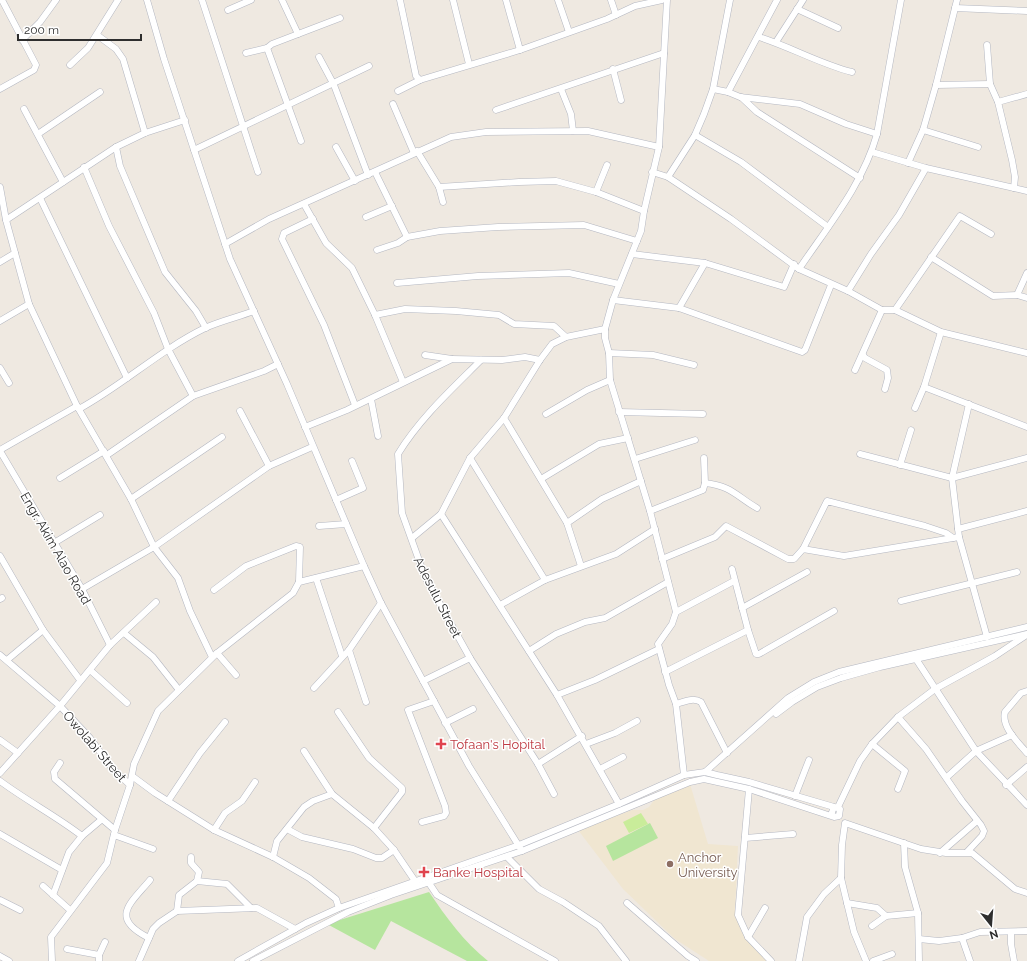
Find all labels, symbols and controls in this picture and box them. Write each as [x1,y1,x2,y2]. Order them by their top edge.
scale bar [18,16,141,42]
text: 200 m [24,23,59,37]
street label: Engr. Akim Alao Road [17,489,94,607]
street label: Adesulu Street [411,554,465,641]
street label: Owolabi Street [60,708,130,785]
place label: Tofaan's Hopital [450,737,546,752]
marker: Tofaan's Hopital [435,738,447,750]
place label: Anchor University [678,850,738,880]
marker: Anchor University [665,859,675,869]
place label: Banke Hospital [433,865,524,880]
marker: Banke Hospital [418,866,430,878]
north arrow [971,905,1011,945]
text: N [988,927,1000,942]

